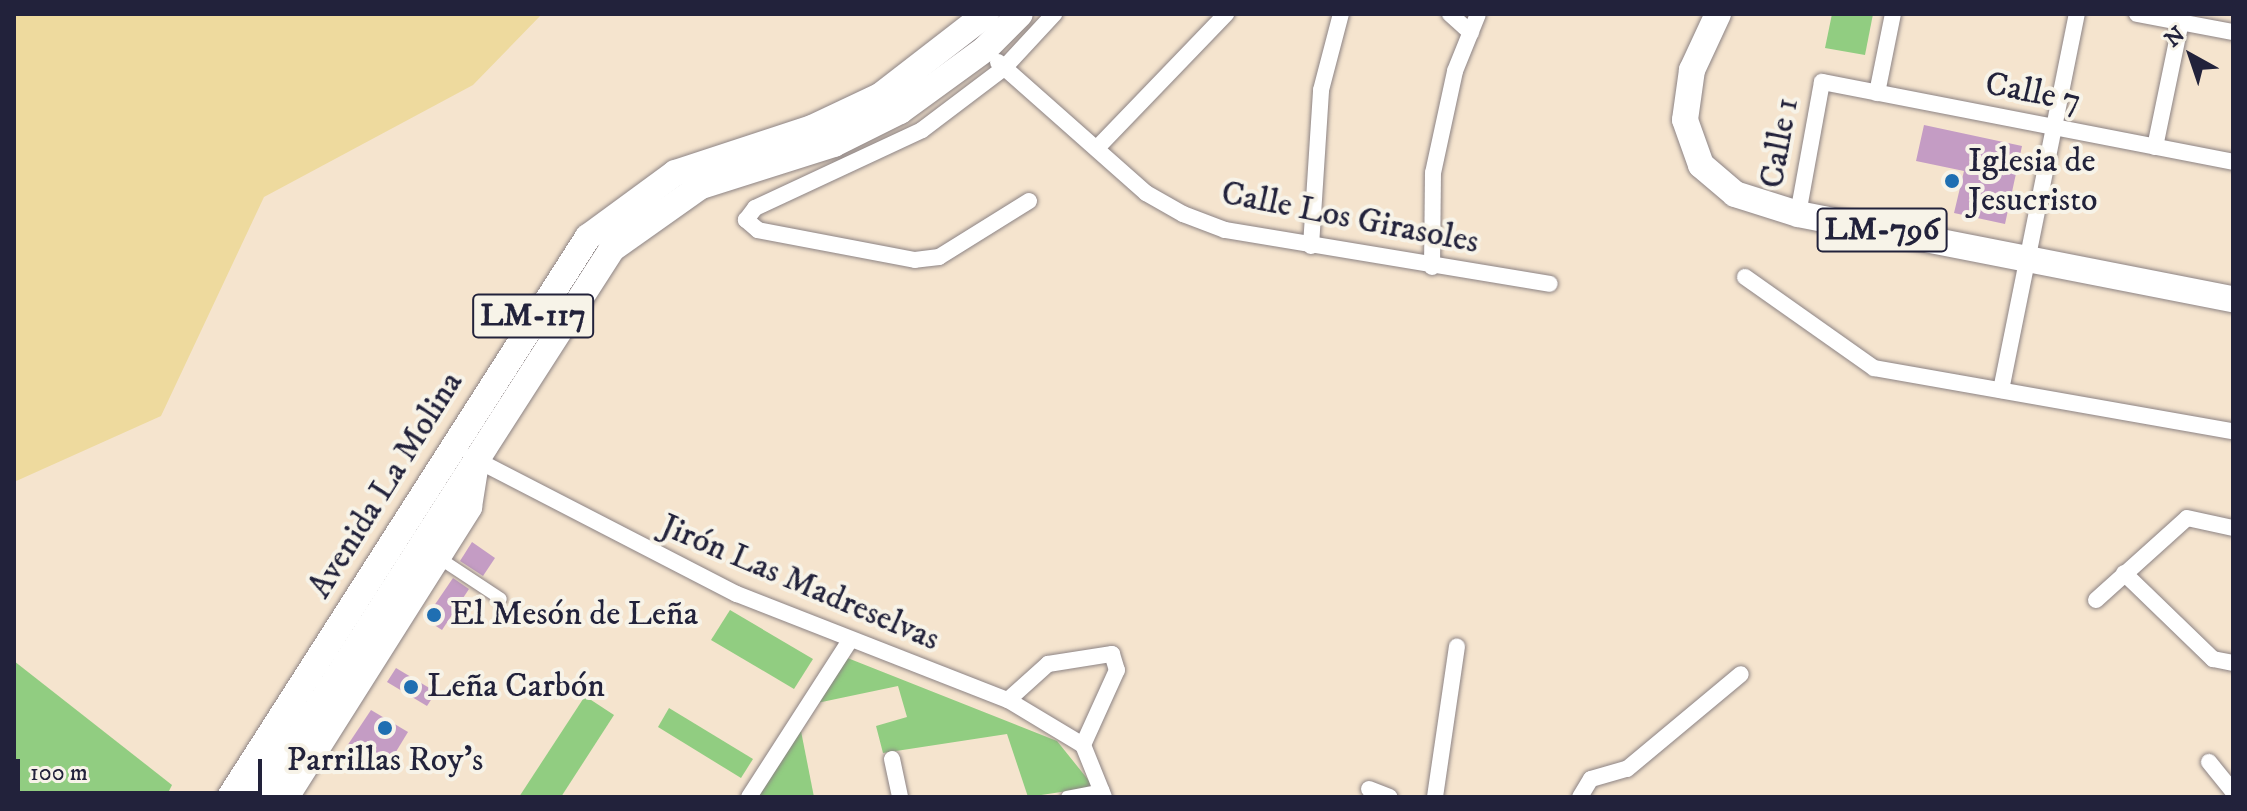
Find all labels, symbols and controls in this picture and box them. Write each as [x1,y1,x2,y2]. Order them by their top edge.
north arrow [2151,16,2231,96]
text: N [2160,21,2191,53]
street label: Calle 7 [1982,64,2084,122]
street label: Calle 1 [1752,95,1808,191]
place label: Iglesia de Jesucristo [1968,141,2098,220]
marker: Iglesia de Jesucristo [1943,172,1961,190]
street label: Calle Los Girasoles [1218,173,1482,263]
road number: LM-796 [1816,202,1948,258]
road number: LM-117 [471,288,595,344]
street label: Avenida La Molina [300,364,472,606]
street label: Jirón Las Madreselvas [655,506,945,660]
place label: El Mesón de Leña [450,595,698,635]
marker: El Mesón de Leña [425,606,443,624]
place label: Leña Carbón [427,667,605,707]
marker: Leña Carbón [402,678,420,696]
marker: Parrillas Roy's [376,719,394,737]
place label: Parrillas Roy's [287,741,483,781]
scale bar [20,743,266,793]
text: 100 m [30,758,88,788]

